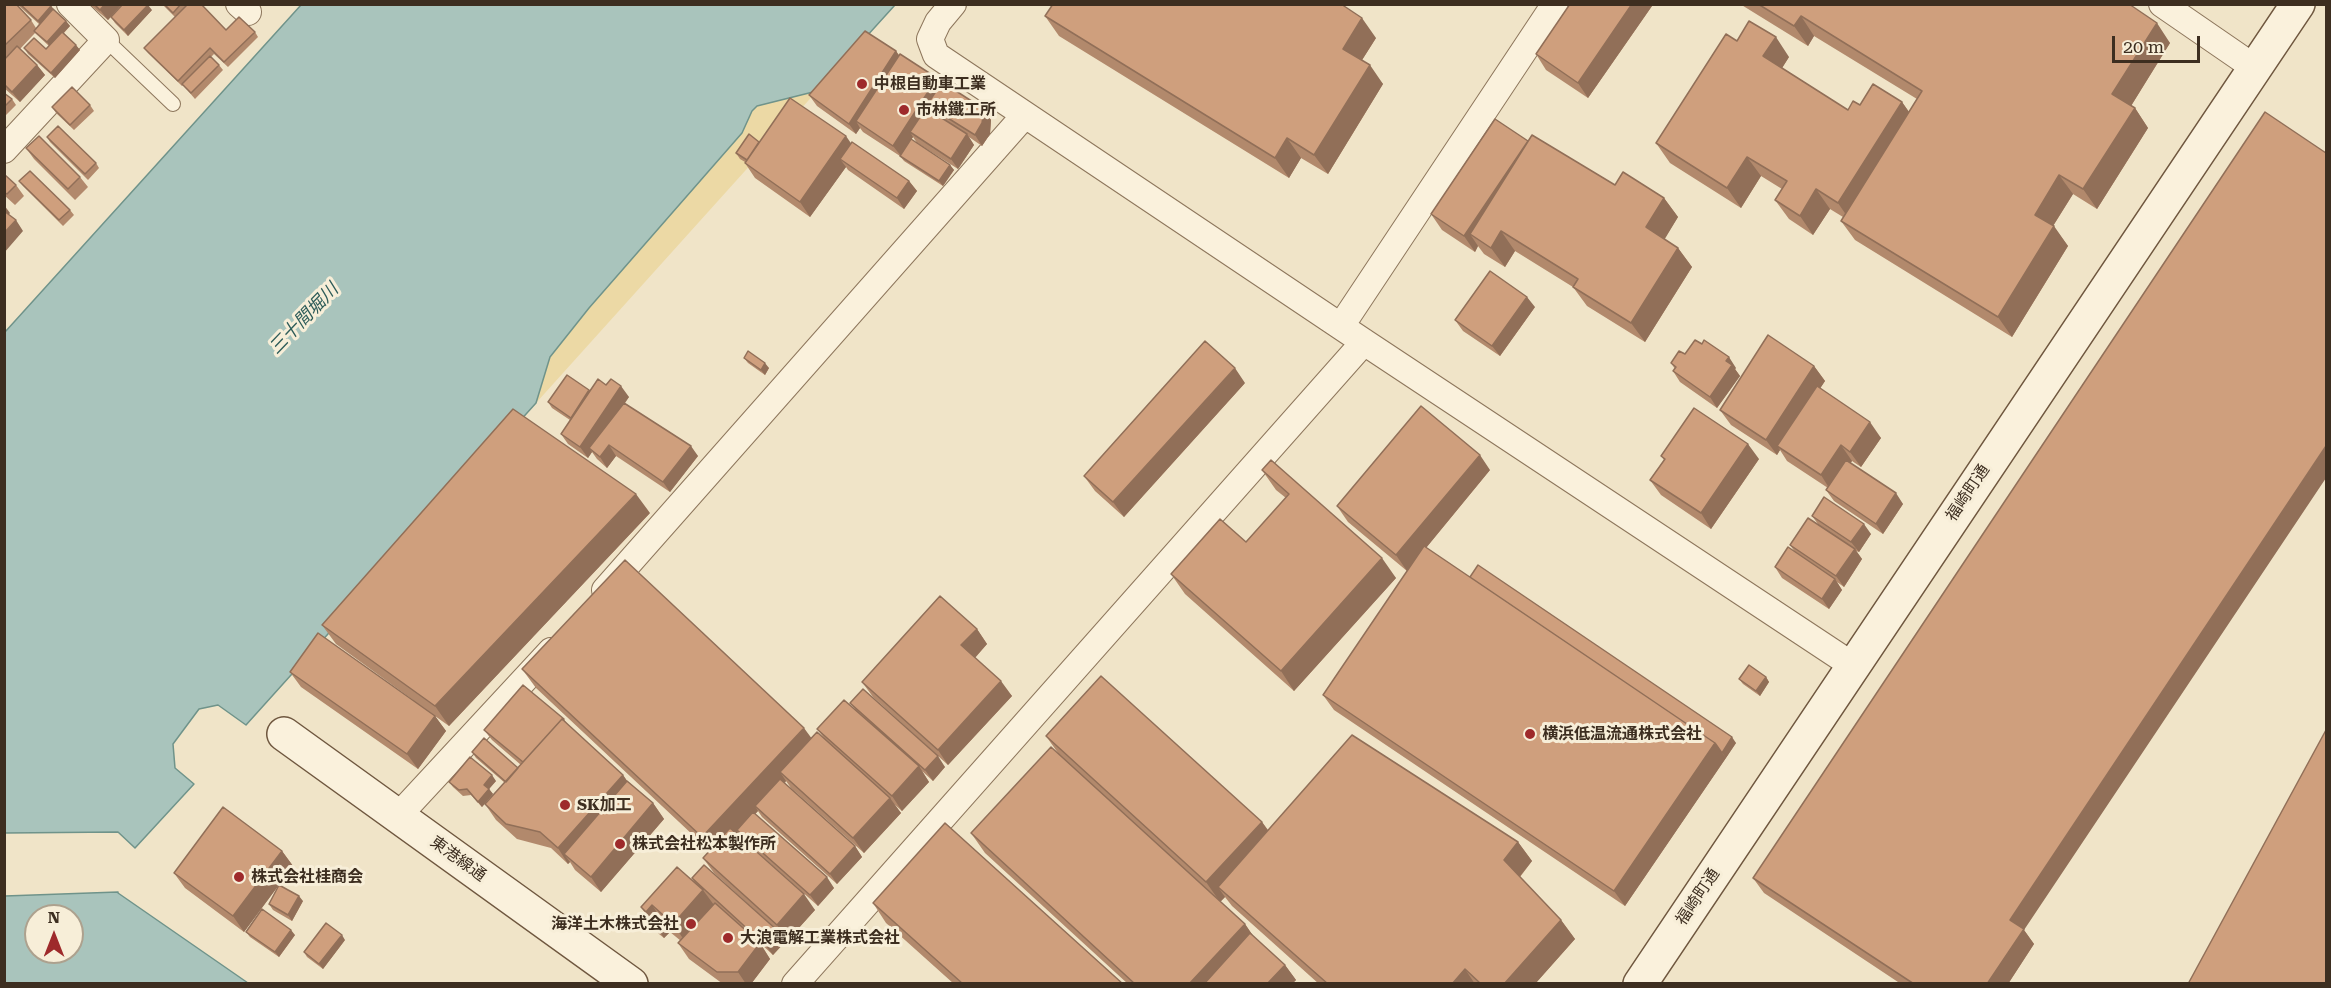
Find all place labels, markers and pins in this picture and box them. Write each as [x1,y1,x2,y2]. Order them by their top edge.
place label: 中根自動車工業 [874,74,986,94]
marker: 中根自動車工業 [855,77,869,91]
place label: 市林鐵工所 [916,100,996,120]
marker: 市林鐵工所 [897,103,911,117]
place label: 横浜低温流通株式会社 [1542,724,1702,744]
marker: 横浜低温流通株式会社 [1523,727,1537,741]
place label: SK加工 [577,795,632,815]
marker: SK加工 [558,798,572,812]
place label: 株式会社松本製作所 [632,834,776,854]
marker: 株式会社松本製作所 [613,837,627,851]
place label: 株式会社桂商会 [251,867,363,887]
marker: 株式会社桂商会 [232,870,246,884]
place label: 海洋土木株式会社 [551,914,679,934]
marker: 海洋土木株式会社 [684,917,698,931]
place label: 大浪電解工業株式会社 [740,928,900,948]
marker: 大浪電解工業株式会社 [721,931,735,945]

